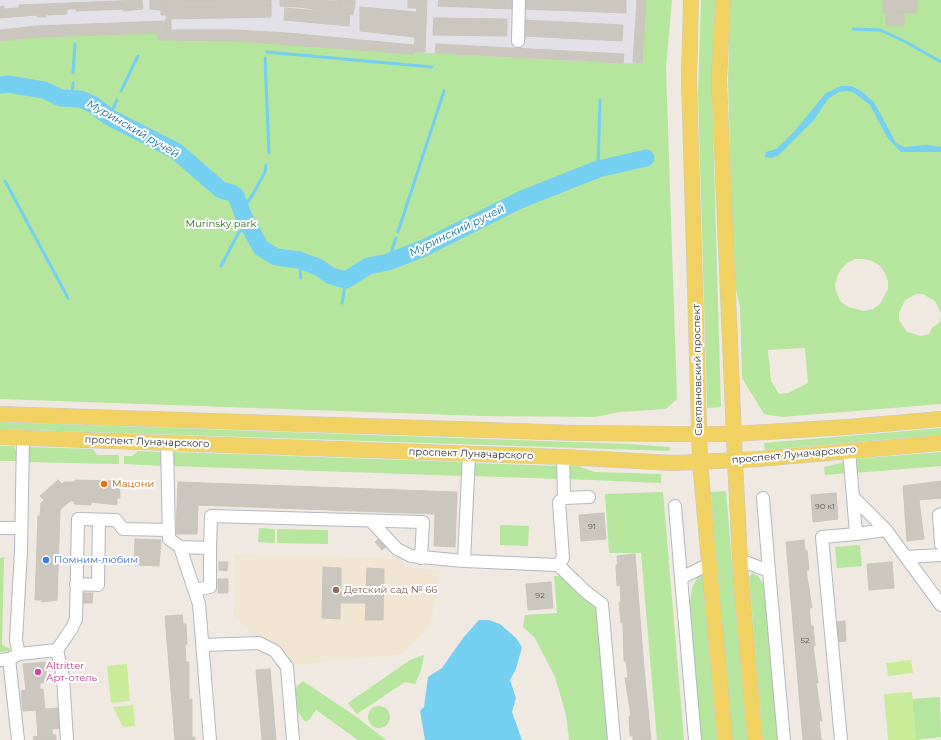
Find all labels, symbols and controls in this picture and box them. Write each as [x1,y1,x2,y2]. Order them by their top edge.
water label: Муринский ручей [84,97,182,161]
water label: Муринский ручей [407,202,507,260]
park label: Murinsky park [186,218,256,230]
street label: Светлановский проспект [691,304,705,436]
street label: проспект Луначарского [84,434,210,450]
street label: проспект Луначарского [731,444,857,466]
street label: проспект Луначарского [408,446,534,462]
place label: Мацони [112,478,154,490]
marker: Мацони [99,479,109,489]
house number: 90 к1 [815,502,835,512]
house number: 91 [588,522,596,532]
place label: Помним-любим [54,554,138,566]
marker: Помним-любим [41,555,51,565]
place label: Детский сад № 66 [344,584,437,596]
marker: Детский сад № 66 [331,585,341,595]
house number: 92 [535,591,545,601]
house number: 52 [800,636,810,646]
place label: Altritter Арт-отель [46,660,97,684]
marker: Altritter Арт-отель [33,667,43,677]

